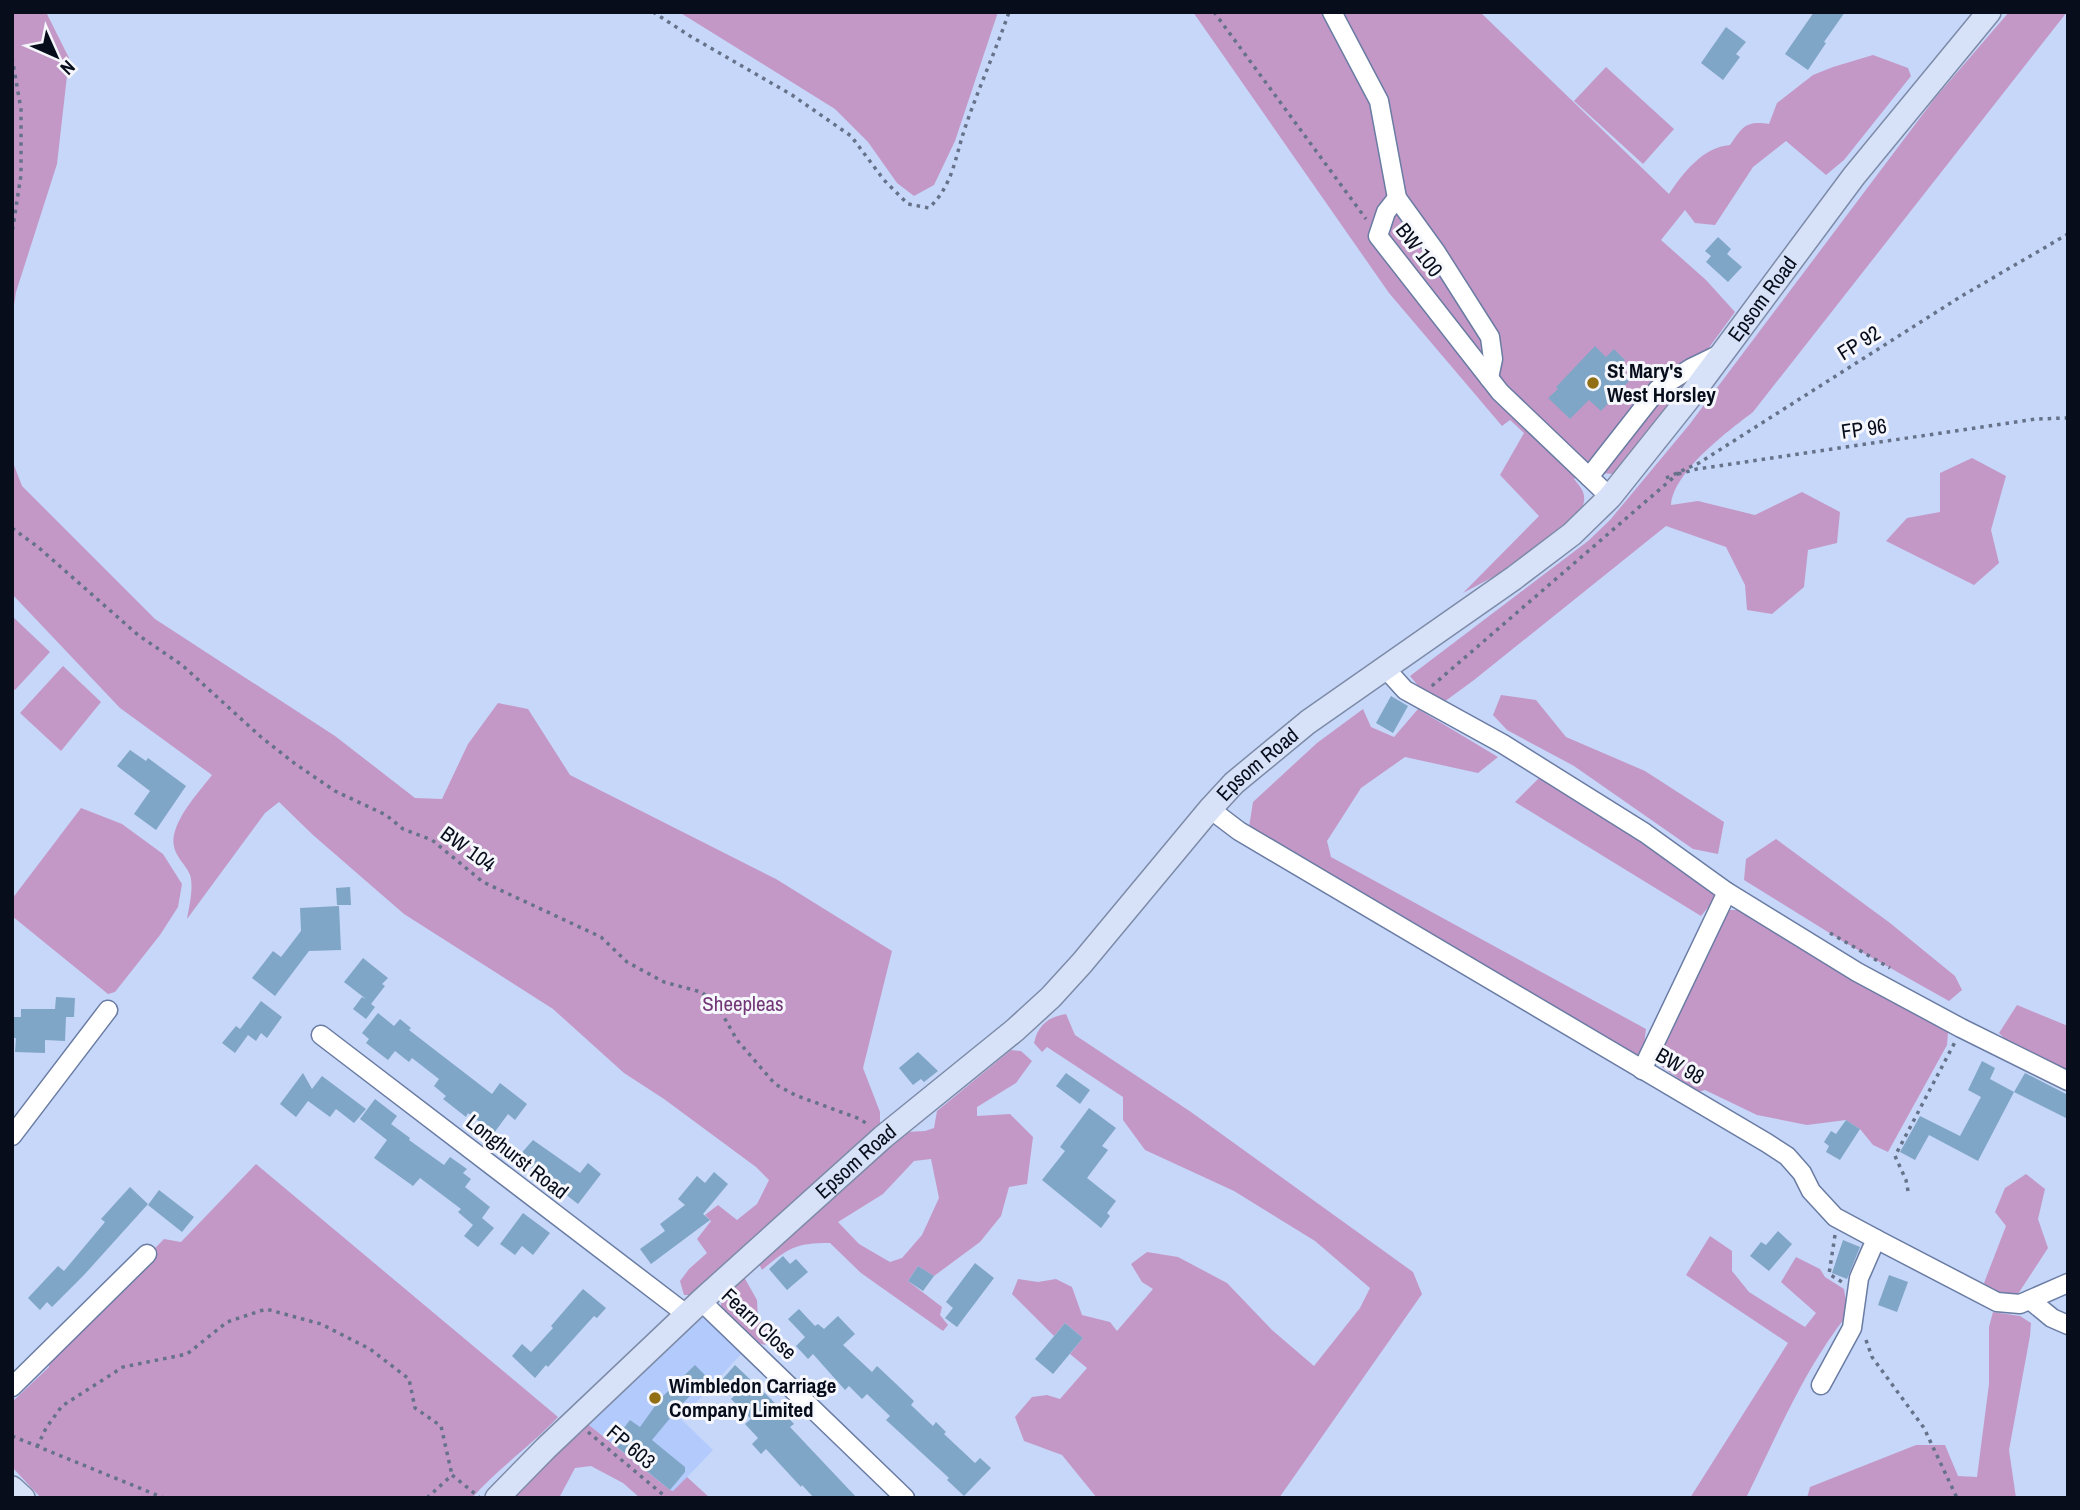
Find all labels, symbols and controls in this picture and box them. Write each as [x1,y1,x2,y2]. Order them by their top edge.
north arrow [21,21,91,91]
text: N [55,55,81,81]
street label: BW 100 [1389,217,1450,283]
street label: Epsom Road [1721,250,1803,347]
street label: FP 92 [1832,318,1886,367]
place label: St Mary's West Horsley [1607,356,1716,409]
marker: St Mary's West Horsley [1585,375,1601,391]
street label: FP 96 [1839,411,1889,446]
street label: Epsom Road [1210,721,1304,807]
street label: BW 104 [435,819,502,879]
park label: Sheepleas [702,989,784,1018]
street label: BW 98 [1651,1040,1710,1091]
street label: Longhurst Road [460,1107,575,1206]
street label: Epsom Road [809,1117,902,1205]
street label: Fearn Close [715,1281,803,1366]
place label: Wimbledon Carriage Company Limited [669,1371,836,1424]
marker: Wimbledon Carriage Company Limited [647,1390,663,1406]
street label: FP 603 [601,1418,662,1475]

